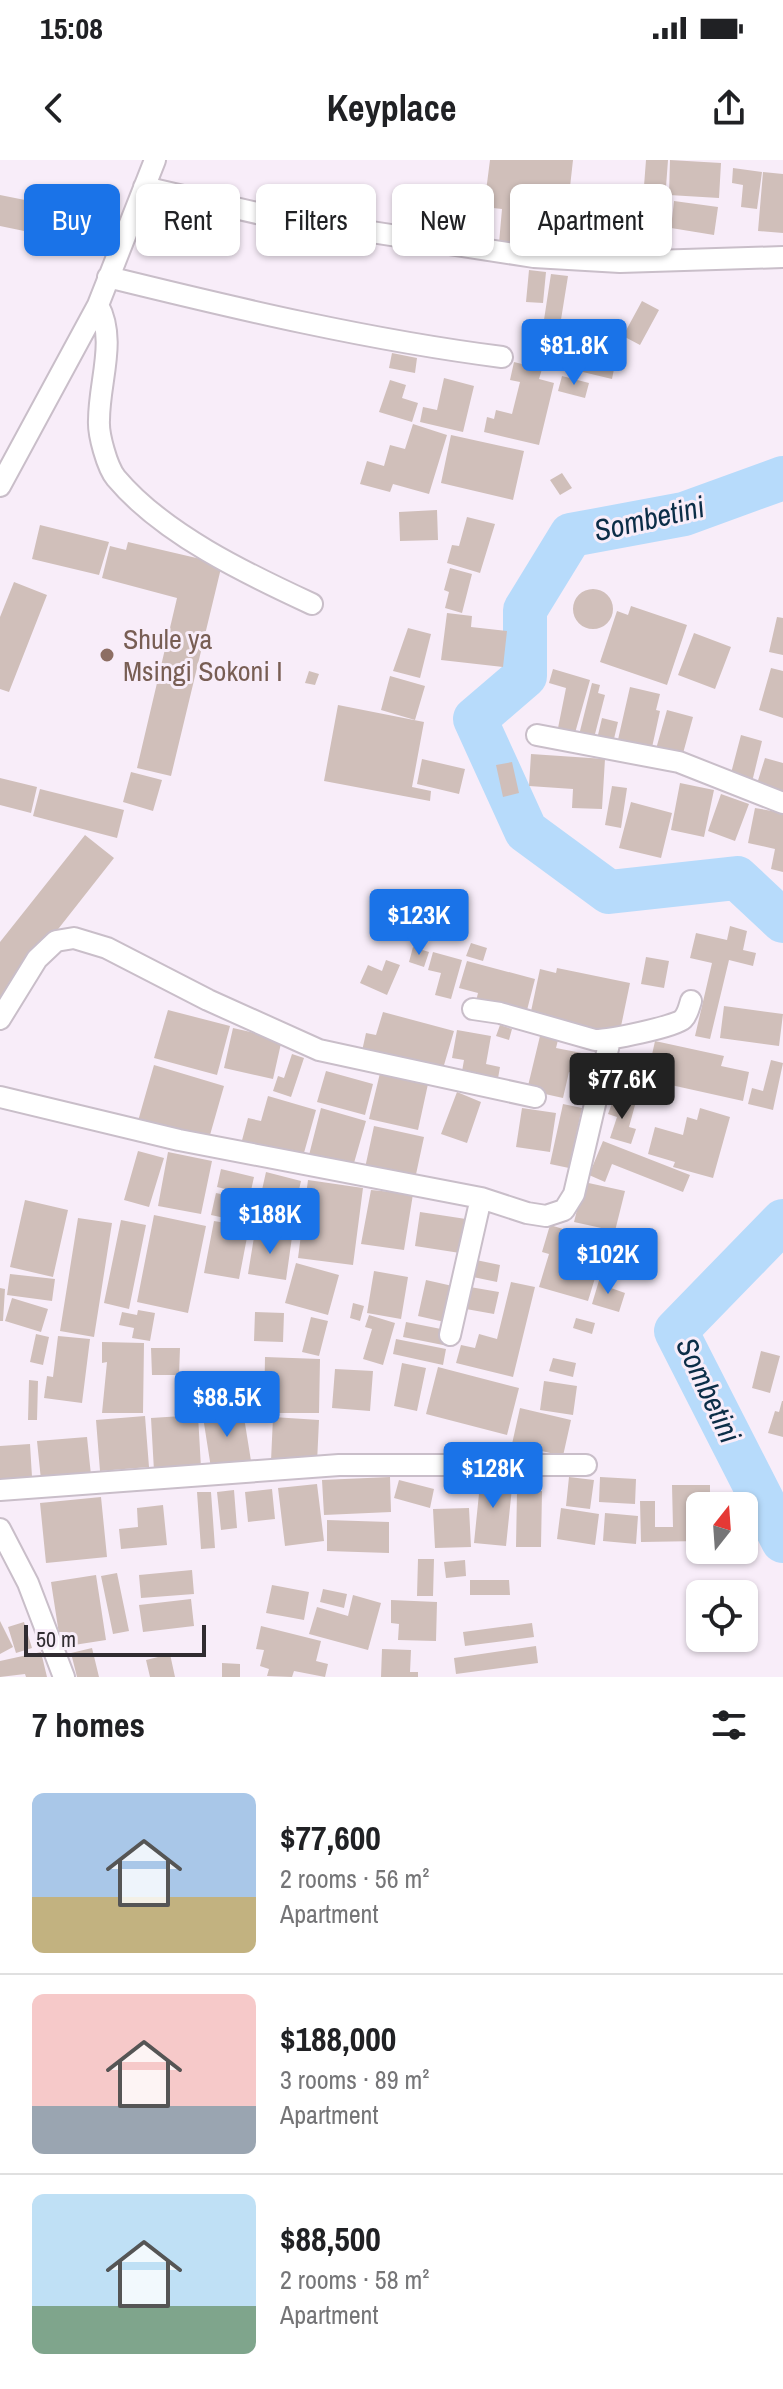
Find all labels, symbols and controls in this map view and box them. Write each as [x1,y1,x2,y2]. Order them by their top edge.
text: 15:08 [40,8,103,48]
text: Keyplace [327,84,456,132]
icon: back [32,86,76,130]
icon: share [707,86,751,130]
chip: Buy [24,184,120,256]
chip: Rent [136,184,240,256]
chip: Filters [256,184,376,256]
chip: New [392,184,494,256]
chip: Apartment [510,184,672,256]
pin: $81.8K [509,319,639,387]
text: $81.8K [540,327,608,362]
water label: Sombetini [590,486,708,550]
place label: Shule ya Msingi Sokoni I [123,620,283,690]
marker: Shule ya Msingi Sokoni I [98,646,116,664]
pin: $123K [363,889,475,957]
text: $123K [388,897,450,932]
pin: $77.6K [557,1053,687,1121]
text: $77.6K [588,1061,656,1096]
pin: $188K [214,1188,326,1256]
text: $188K [239,1196,301,1231]
pin: $102K [552,1228,664,1296]
text: $102K [577,1236,639,1271]
water label: Sombetini [667,1331,751,1449]
pin: $88.5K [162,1371,292,1439]
text: $88.5K [193,1379,261,1414]
pin: $128K [437,1442,549,1510]
text: $128K [462,1450,524,1485]
north arrow [686,1492,758,1564]
map controls [686,1492,758,1652]
button: locate [686,1580,758,1652]
scale bar [24,1621,206,1657]
text: 50 m [36,1624,76,1654]
text: 7 homes [32,1702,145,1748]
icon: filters [707,1703,751,1747]
text: $77,600 [280,1815,381,1861]
icon: home [96,1825,192,1921]
text: 2 rooms · 56 m² [280,1861,429,1896]
text: Apartment [280,1896,378,1931]
text: $188,000 [280,2016,396,2062]
icon: home [96,2026,192,2122]
text: 3 rooms · 89 m² [280,2062,429,2097]
text: Apartment [280,2097,378,2132]
text: $88,500 [280,2216,381,2262]
icon: home [96,2226,192,2322]
text: 2 rooms · 58 m² [280,2262,429,2297]
text: Apartment [280,2297,378,2332]

